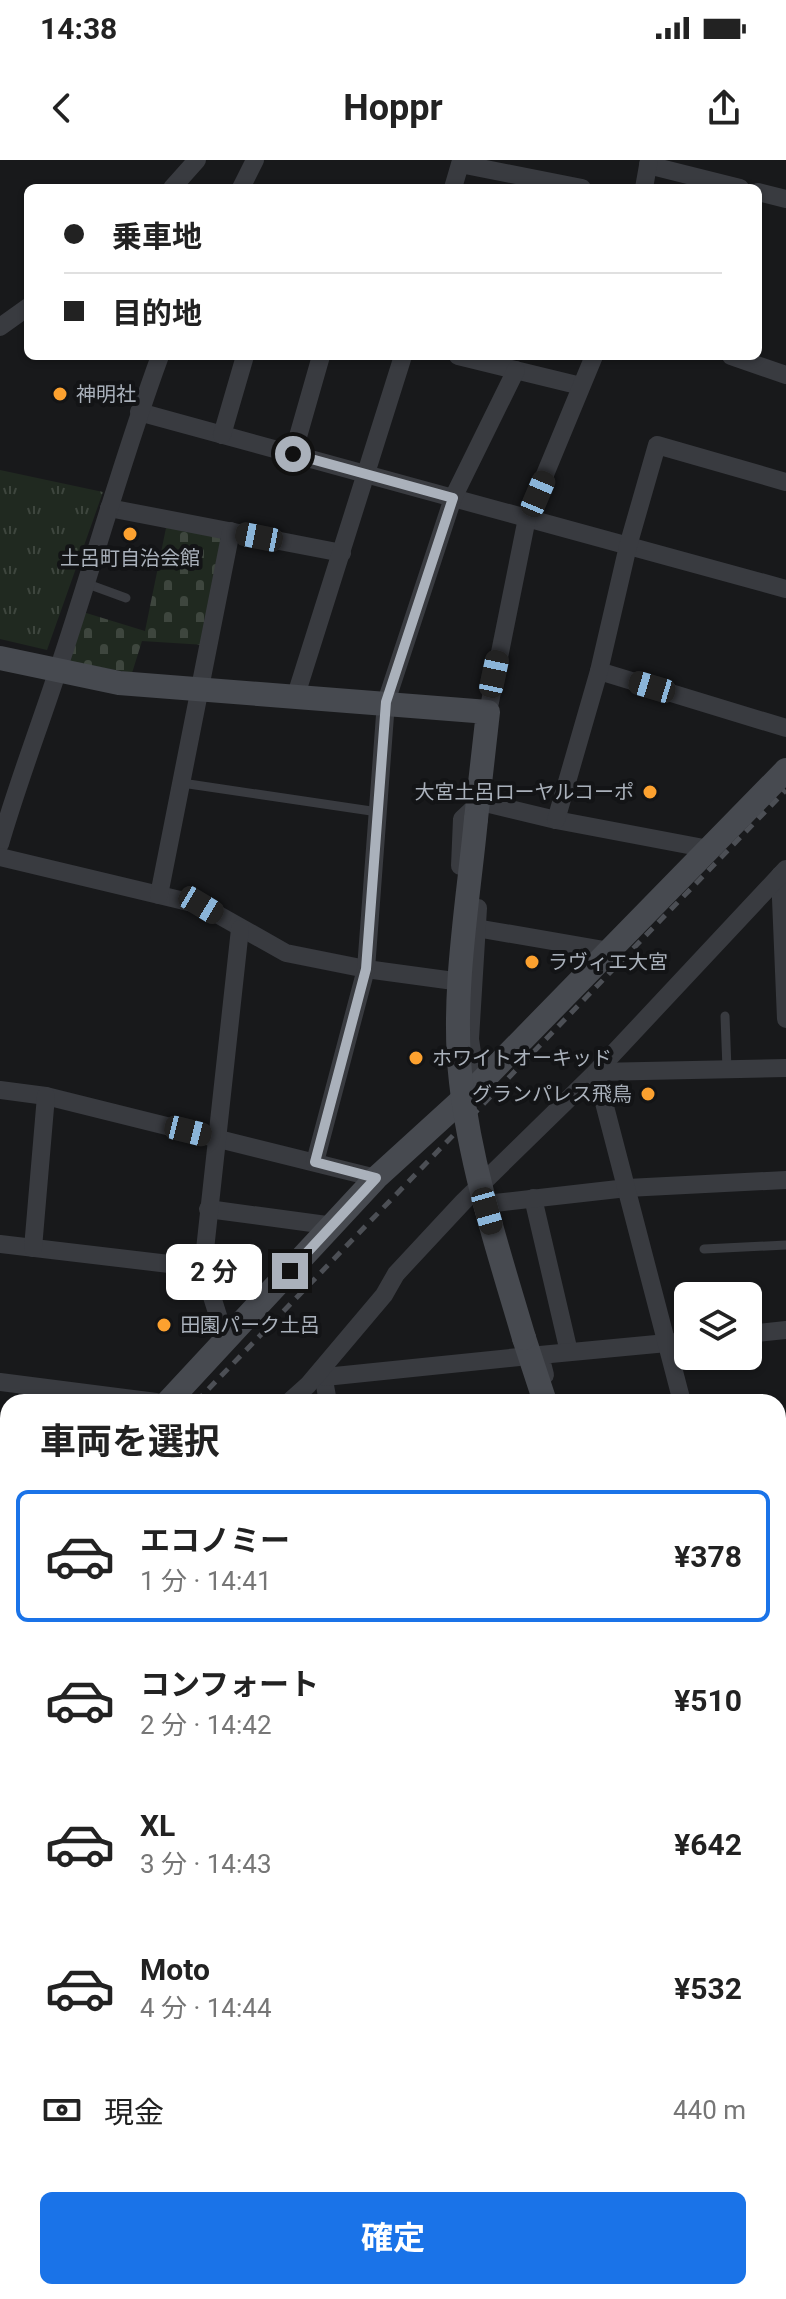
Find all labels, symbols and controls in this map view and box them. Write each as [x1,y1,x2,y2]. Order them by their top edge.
text: 14:38 [40,11,117,46]
icon: back [40,86,84,130]
icon: share [702,86,746,130]
text: Hoppr [343,87,443,129]
text: 乗車地 [112,219,202,254]
text: 目的地 [112,296,202,331]
place label: 神明社 [76,382,136,406]
marker: 神明社 [51,385,69,403]
route start [275,436,311,472]
car [518,467,558,521]
car [233,521,285,553]
marker: 土呂町自治会館 [121,525,139,543]
place label: 土呂町自治会館 [60,546,200,570]
car [477,648,511,700]
car [626,669,678,705]
place label: 大宮土呂ローヤルコーポ [414,780,634,804]
marker: 大宮土呂ローヤルコーポ [641,783,659,801]
car [174,882,228,928]
place label: ラヴィエ大宮 [548,950,668,974]
marker: ラヴィエ大宮 [523,953,541,971]
place label: ホワイトオーキッド [432,1046,612,1070]
marker: ホワイトオーキッド [407,1049,425,1067]
place label: グランパレス飛鳥 [472,1082,632,1106]
marker: グランパレス飛鳥 [639,1085,657,1103]
car [162,1114,214,1148]
car [469,1185,505,1237]
callout: 2 分 [166,1243,262,1299]
route end [272,1253,308,1289]
text: 2 分 [190,1257,238,1287]
map controls [674,1282,762,1370]
button: layers [674,1282,762,1370]
place label: 田園パーク土呂 [180,1313,320,1337]
marker: 田園パーク土呂 [155,1316,173,1334]
text: 車両を選択 [40,1421,220,1463]
icon: car [44,1520,116,1592]
text: エコノミー [140,1523,290,1558]
text: ¥378 [674,1539,742,1574]
text: 1 分 · 14:41 [140,1566,272,1596]
icon: car [44,1664,116,1736]
text: コンフォート [140,1667,319,1702]
text: ¥510 [674,1683,742,1718]
text: 2 分 · 14:42 [140,1710,272,1740]
icon: car [44,1808,116,1880]
text: XL [140,1808,175,1843]
text: ¥642 [674,1827,742,1862]
text: 3 分 · 14:43 [140,1849,272,1879]
icon: car [44,1952,116,2024]
text: Moto [140,1952,210,1987]
text: ¥532 [674,1971,742,2006]
text: 4 分 · 14:44 [140,1993,272,2023]
icon: cash [40,2088,84,2132]
text: 現金 [104,2095,164,2130]
text: 440 m [673,2095,746,2125]
button: 確定 [40,2192,746,2284]

